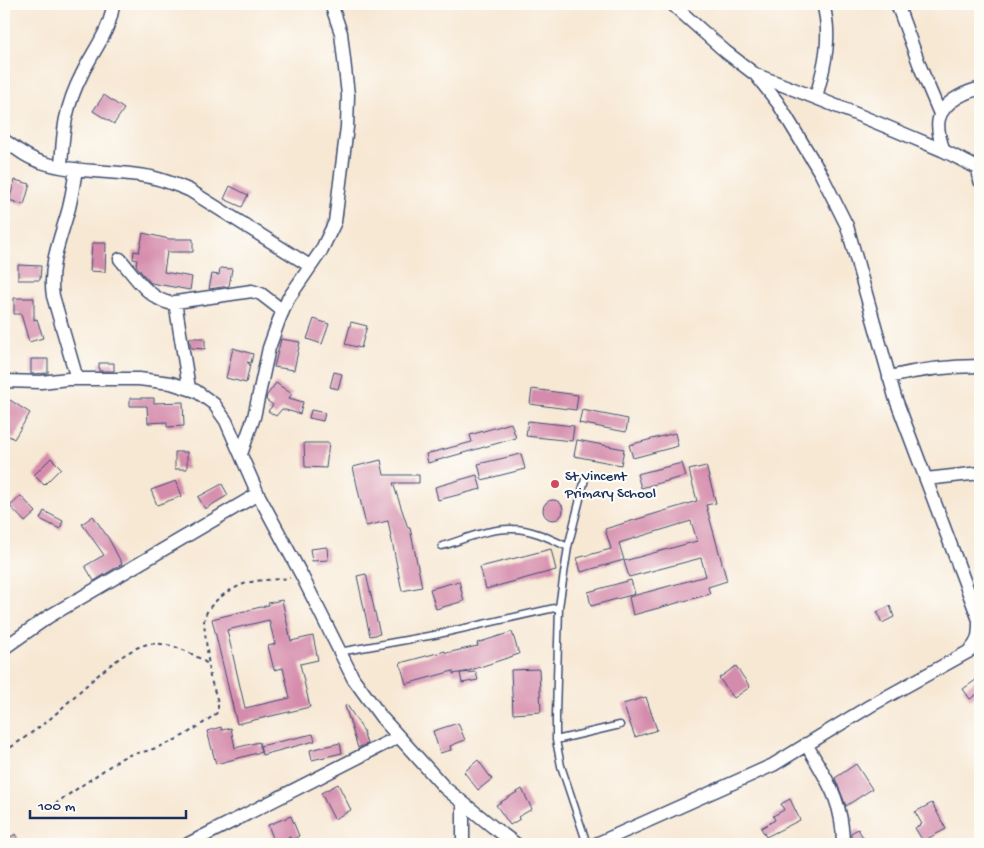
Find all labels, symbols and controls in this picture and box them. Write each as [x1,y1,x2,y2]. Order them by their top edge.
place label: St Vincent Primary School [564,468,656,503]
marker: St Vincent Primary School [549,478,561,490]
scale bar [30,788,186,820]
text: 100 m [37,798,76,816]

